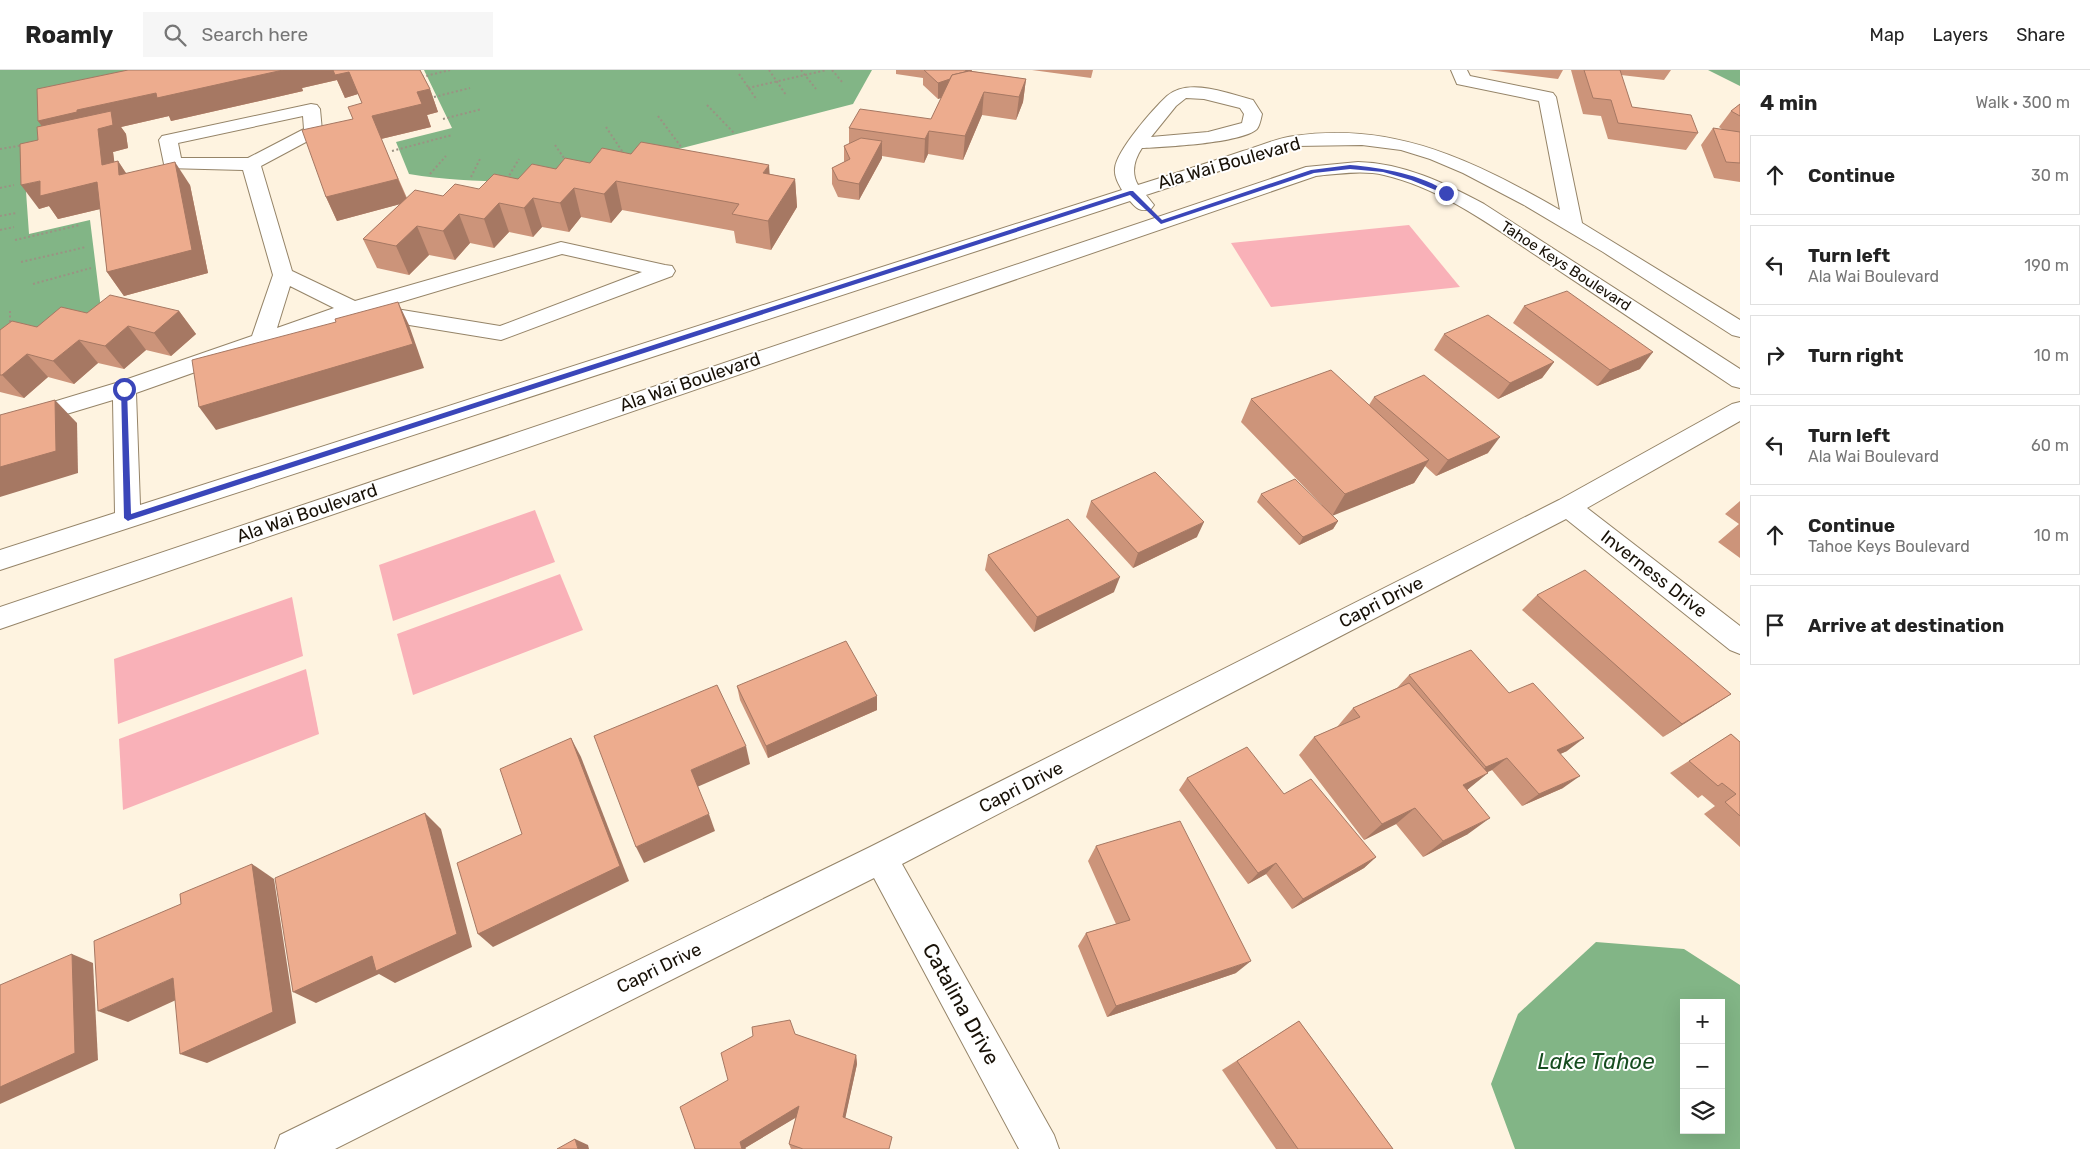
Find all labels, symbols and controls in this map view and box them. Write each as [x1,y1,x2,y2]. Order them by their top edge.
search box [143,12,493,57]
text: Roamly [25,21,113,49]
icon: search [161,21,189,49]
text: Search here [201,23,308,46]
text: Map [1870,24,1905,46]
text: Layers [1933,24,1988,46]
text: Share [2016,24,2065,46]
text: 4 min [1760,90,1818,115]
text: Walk · 300 m [1976,93,2070,112]
street label: Ala Wai Boulevard [1155,132,1303,194]
icon: ahead [1761,161,1789,189]
text: Continue [1808,164,1895,187]
text: 30 m [2031,166,2069,185]
route end [1435,182,1458,205]
street label: Tahoe Keys Boulevard [1498,217,1634,315]
text: Turn left [1808,244,1890,267]
icon: left [1761,251,1789,279]
text: 190 m [2024,256,2069,275]
text: Ala Wai Boulevard [1808,267,1939,286]
icon: right [1761,341,1789,369]
text: Turn right [1808,344,1903,367]
text: 10 m [2034,346,2069,365]
street label: Ala Wai Boulevard [617,348,763,416]
route start [113,378,136,401]
text: Turn left [1808,424,1890,447]
icon: left [1761,431,1789,459]
text: 60 m [2031,436,2069,455]
text: Ala Wai Boulevard [1808,447,1939,466]
street label: Ala Wai Boulevard [234,479,380,547]
text: Continue [1808,514,1895,537]
icon: ahead [1761,521,1789,549]
street label: Inverness Drive [1596,526,1712,622]
text: 10 m [2034,526,2069,545]
text: Tahoe Keys Boulevard [1808,537,1970,556]
street label: Capri Drive [1335,571,1427,633]
icon: arrive [1761,611,1789,639]
text: Arrive at destination [1808,614,2004,637]
street label: Capri Drive [975,756,1067,818]
street label: Capri Drive [613,938,705,998]
street label: Catalina Drive [918,938,1005,1069]
map controls [1680,999,1725,1134]
button: + [1680,999,1725,1044]
button: − [1680,1044,1725,1089]
water label: Lake Tahoe [1538,1048,1654,1075]
button: layers [1680,1089,1725,1134]

